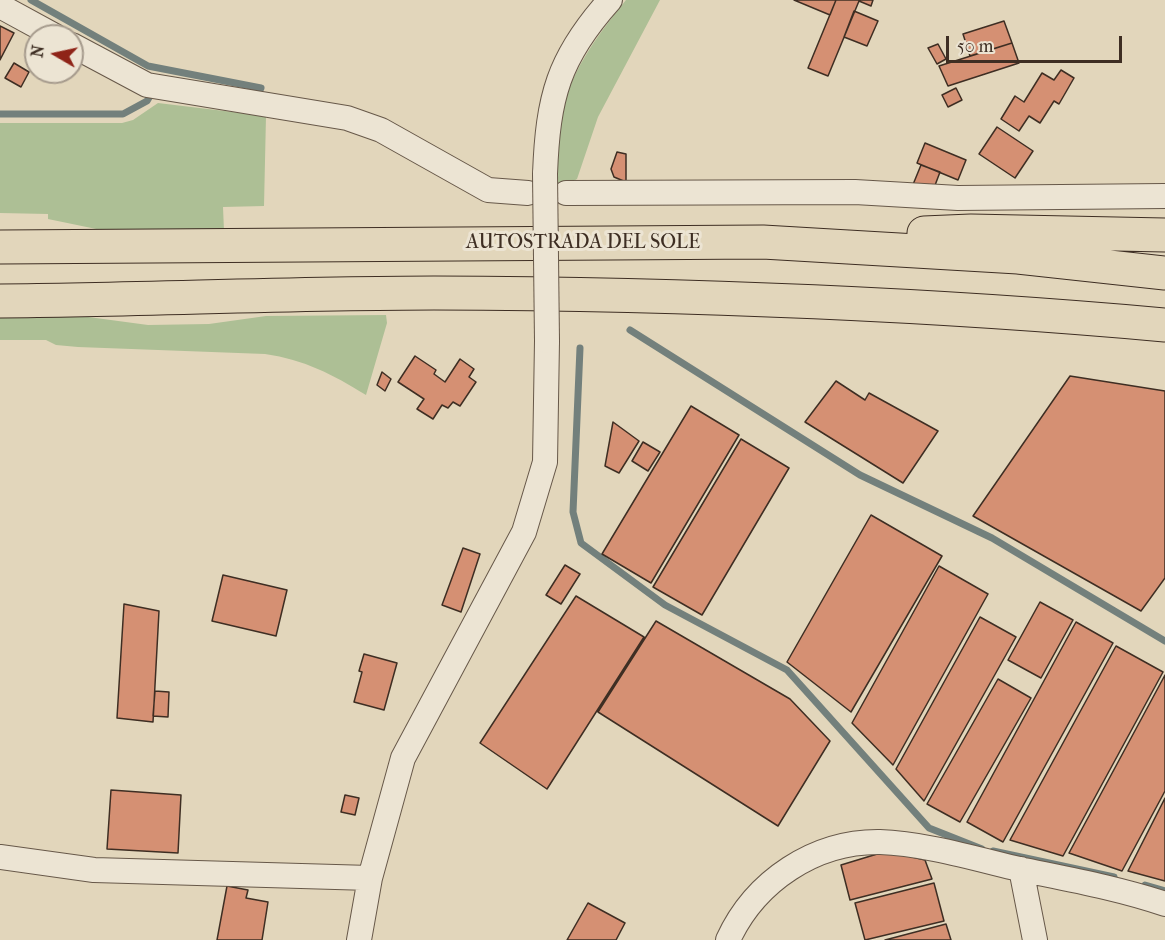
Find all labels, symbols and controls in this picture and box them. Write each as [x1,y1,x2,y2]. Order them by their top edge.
north arrow [24,24,84,84]
scale bar [949,24,1124,62]
text: 50 m [957,36,993,57]
text: N [27,44,48,59]
street label: AUTOSTRADA DEL SOLE [466,231,700,255]

